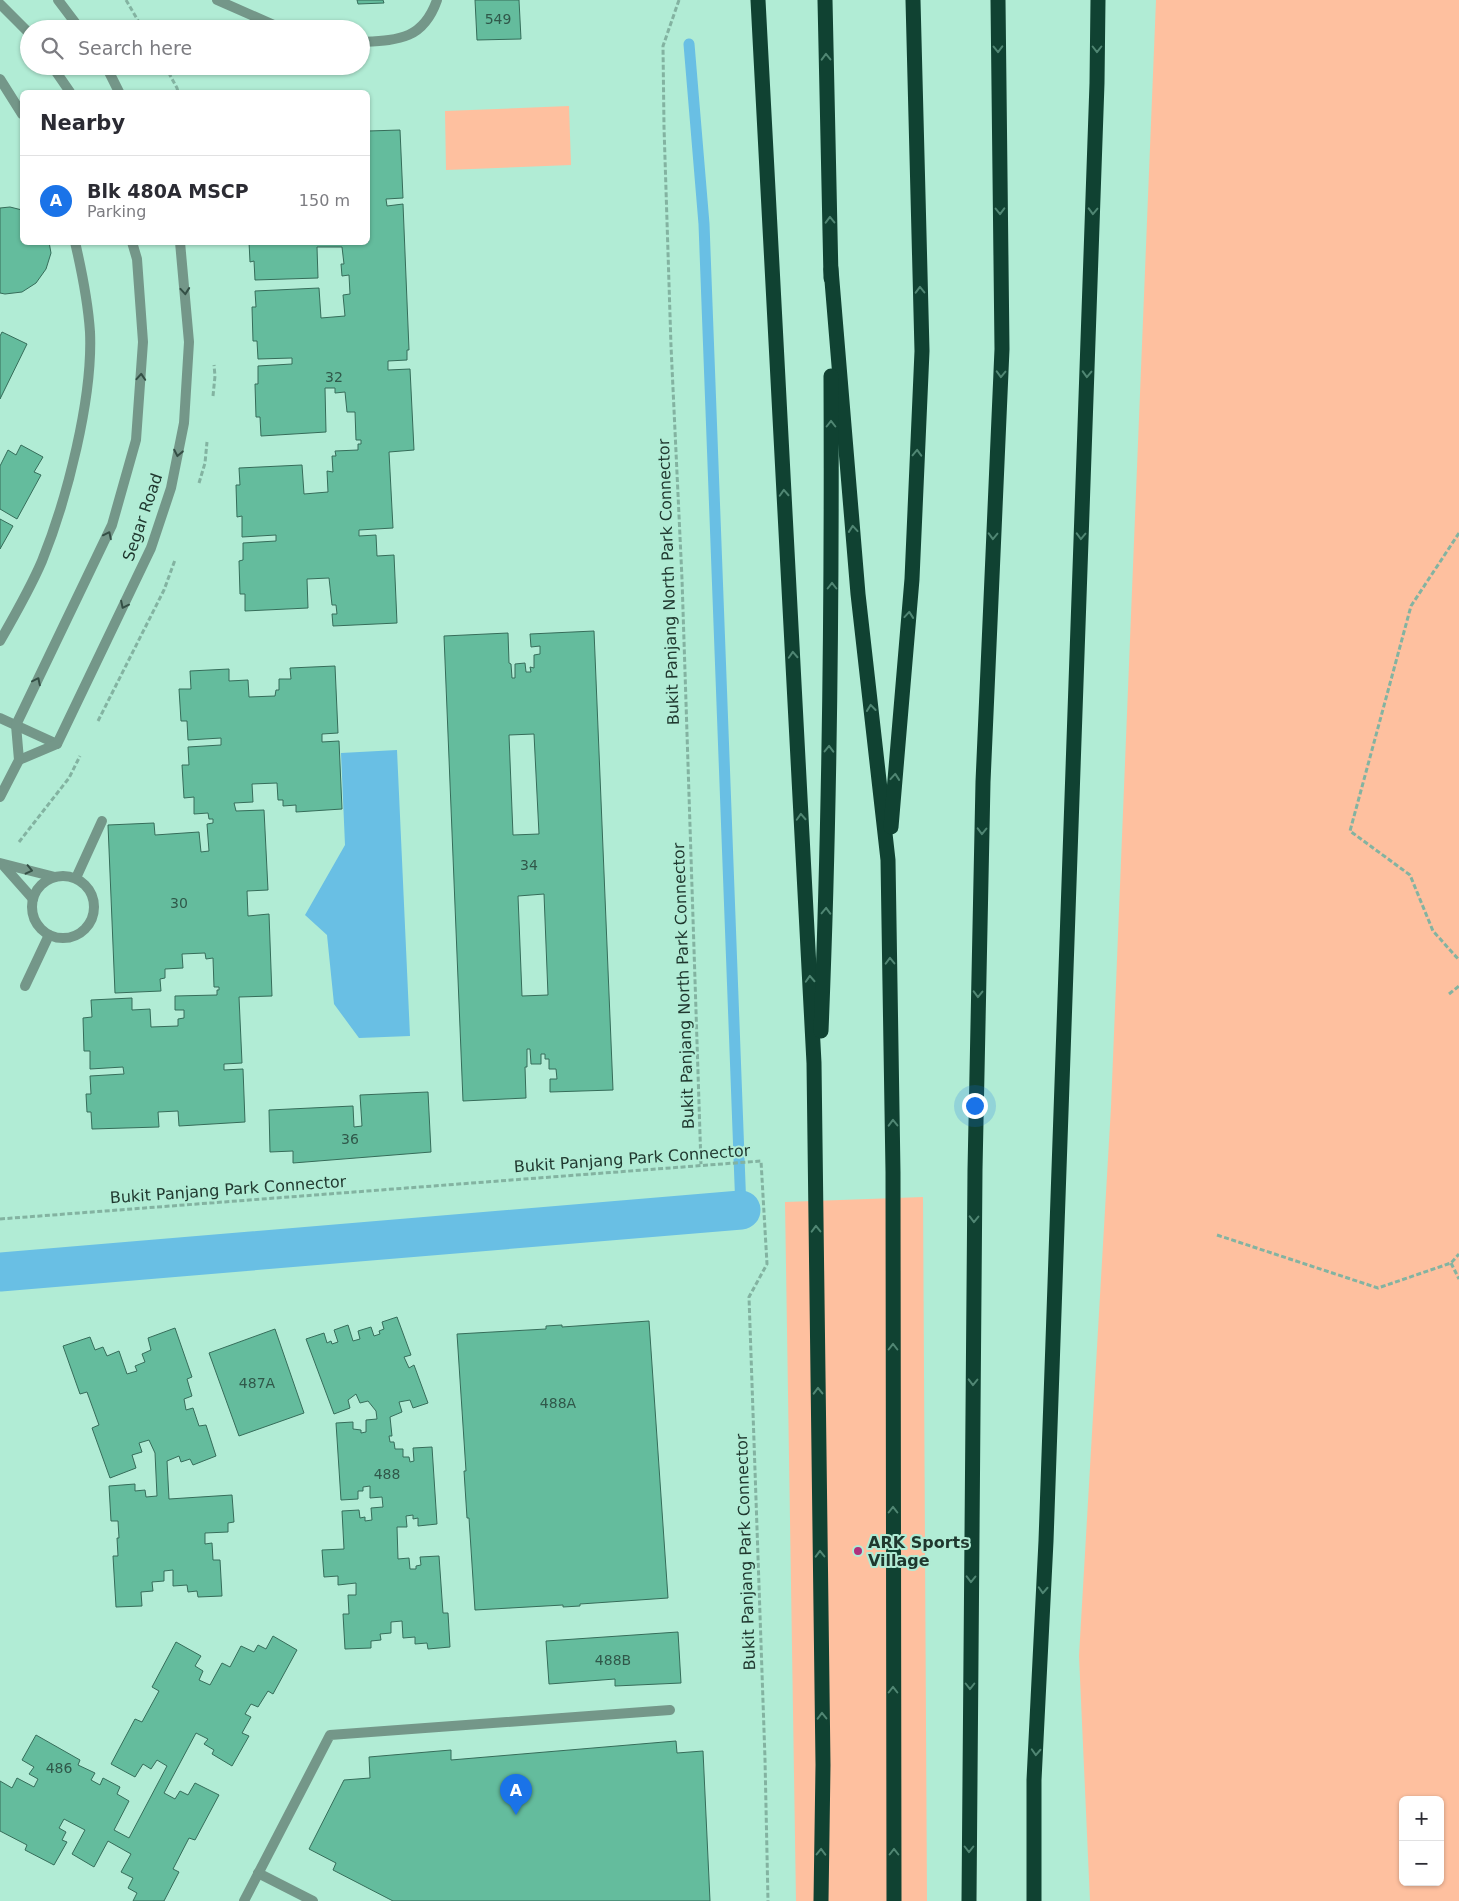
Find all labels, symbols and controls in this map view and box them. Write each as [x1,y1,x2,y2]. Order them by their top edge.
house number: 549 [485,11,511,27]
search box [20,20,370,75]
icon: search [38,34,66,62]
text: Search here [78,37,192,59]
one-way arrow [993,45,1003,53]
one-way arrow [1092,45,1102,53]
one-way arrow [821,53,831,61]
text: Nearby [40,111,125,135]
text: Blk 480A MSCP [87,180,249,202]
text: A [50,191,62,210]
text: 150 m [299,191,350,210]
text: Parking [87,202,146,221]
one-way arrow [1087,207,1098,215]
one-way arrow [995,208,1005,215]
one-way arrow [825,216,835,224]
one-way arrow [915,286,925,294]
one-way arrow [179,287,190,295]
house number: 32 [325,369,343,385]
one-way arrow [995,370,1006,378]
one-way arrow [1082,370,1092,378]
one-way arrow [135,372,146,380]
one-way arrow [826,420,836,428]
street label: Bukit Panjang North Park Connector [654,438,683,726]
one-way arrow [174,448,184,457]
one-way arrow [912,449,923,457]
street label: Segar Road [119,471,166,564]
one-way arrow [779,488,790,496]
one-way arrow [848,524,859,532]
one-way arrow [102,531,112,540]
one-way arrow [988,532,999,540]
one-way arrow [1076,532,1086,540]
one-way arrow [827,582,837,590]
one-way arrow [119,600,130,609]
one-way arrow [903,611,914,619]
one-way arrow [787,651,798,659]
one-way arrow [31,677,42,686]
one-way arrow [866,703,877,711]
one-way arrow [824,745,834,752]
one-way arrow [889,773,900,781]
one-way arrow [796,813,807,821]
one-way arrow [977,828,987,835]
street label: Bukit Panjang North Park Connector [669,842,698,1130]
house number: 34 [520,857,538,873]
one-way arrow [24,864,33,875]
house number: 30 [170,895,188,911]
one-way arrow [820,907,831,915]
one-way arrow [885,956,895,964]
one-way arrow [804,975,815,983]
one-way arrow [973,990,984,998]
your location [962,1093,988,1119]
one-way arrow [887,1119,898,1127]
house number: 36 [341,1131,359,1147]
street label: Bukit Panjang Park Connector [513,1141,751,1176]
street label: Bukit Panjang Park Connector [109,1172,347,1207]
one-way arrow [969,1216,979,1223]
one-way arrow [811,1225,821,1232]
one-way arrow [888,1343,898,1351]
house number: 487A [239,1375,276,1391]
one-way arrow [968,1378,978,1386]
one-way arrow [813,1387,823,1395]
house number: 488A [540,1395,577,1411]
street label: Bukit Panjang Park Connector [732,1433,759,1671]
house number: 488 [374,1466,400,1482]
one-way arrow [888,1506,898,1514]
place label: ARK Sports Village [868,1533,970,1570]
marker: ARK Sports Village [852,1545,864,1557]
one-way arrow [815,1550,825,1558]
one-way arrow [966,1576,976,1583]
one-way arrow [1038,1586,1049,1594]
house number: 488B [595,1652,631,1668]
one-way arrow [965,1682,975,1690]
one-way arrow [888,1686,898,1694]
one-way arrow [817,1712,827,1720]
one-way arrow [1030,1748,1041,1756]
house number: 486 [46,1760,72,1776]
pin: A [500,1774,532,1815]
map controls [1399,1796,1444,1886]
button: + [1399,1796,1444,1841]
button: − [1399,1841,1444,1886]
one-way arrow [964,1845,974,1853]
one-way arrow [816,1848,827,1856]
one-way arrow [889,1848,899,1856]

